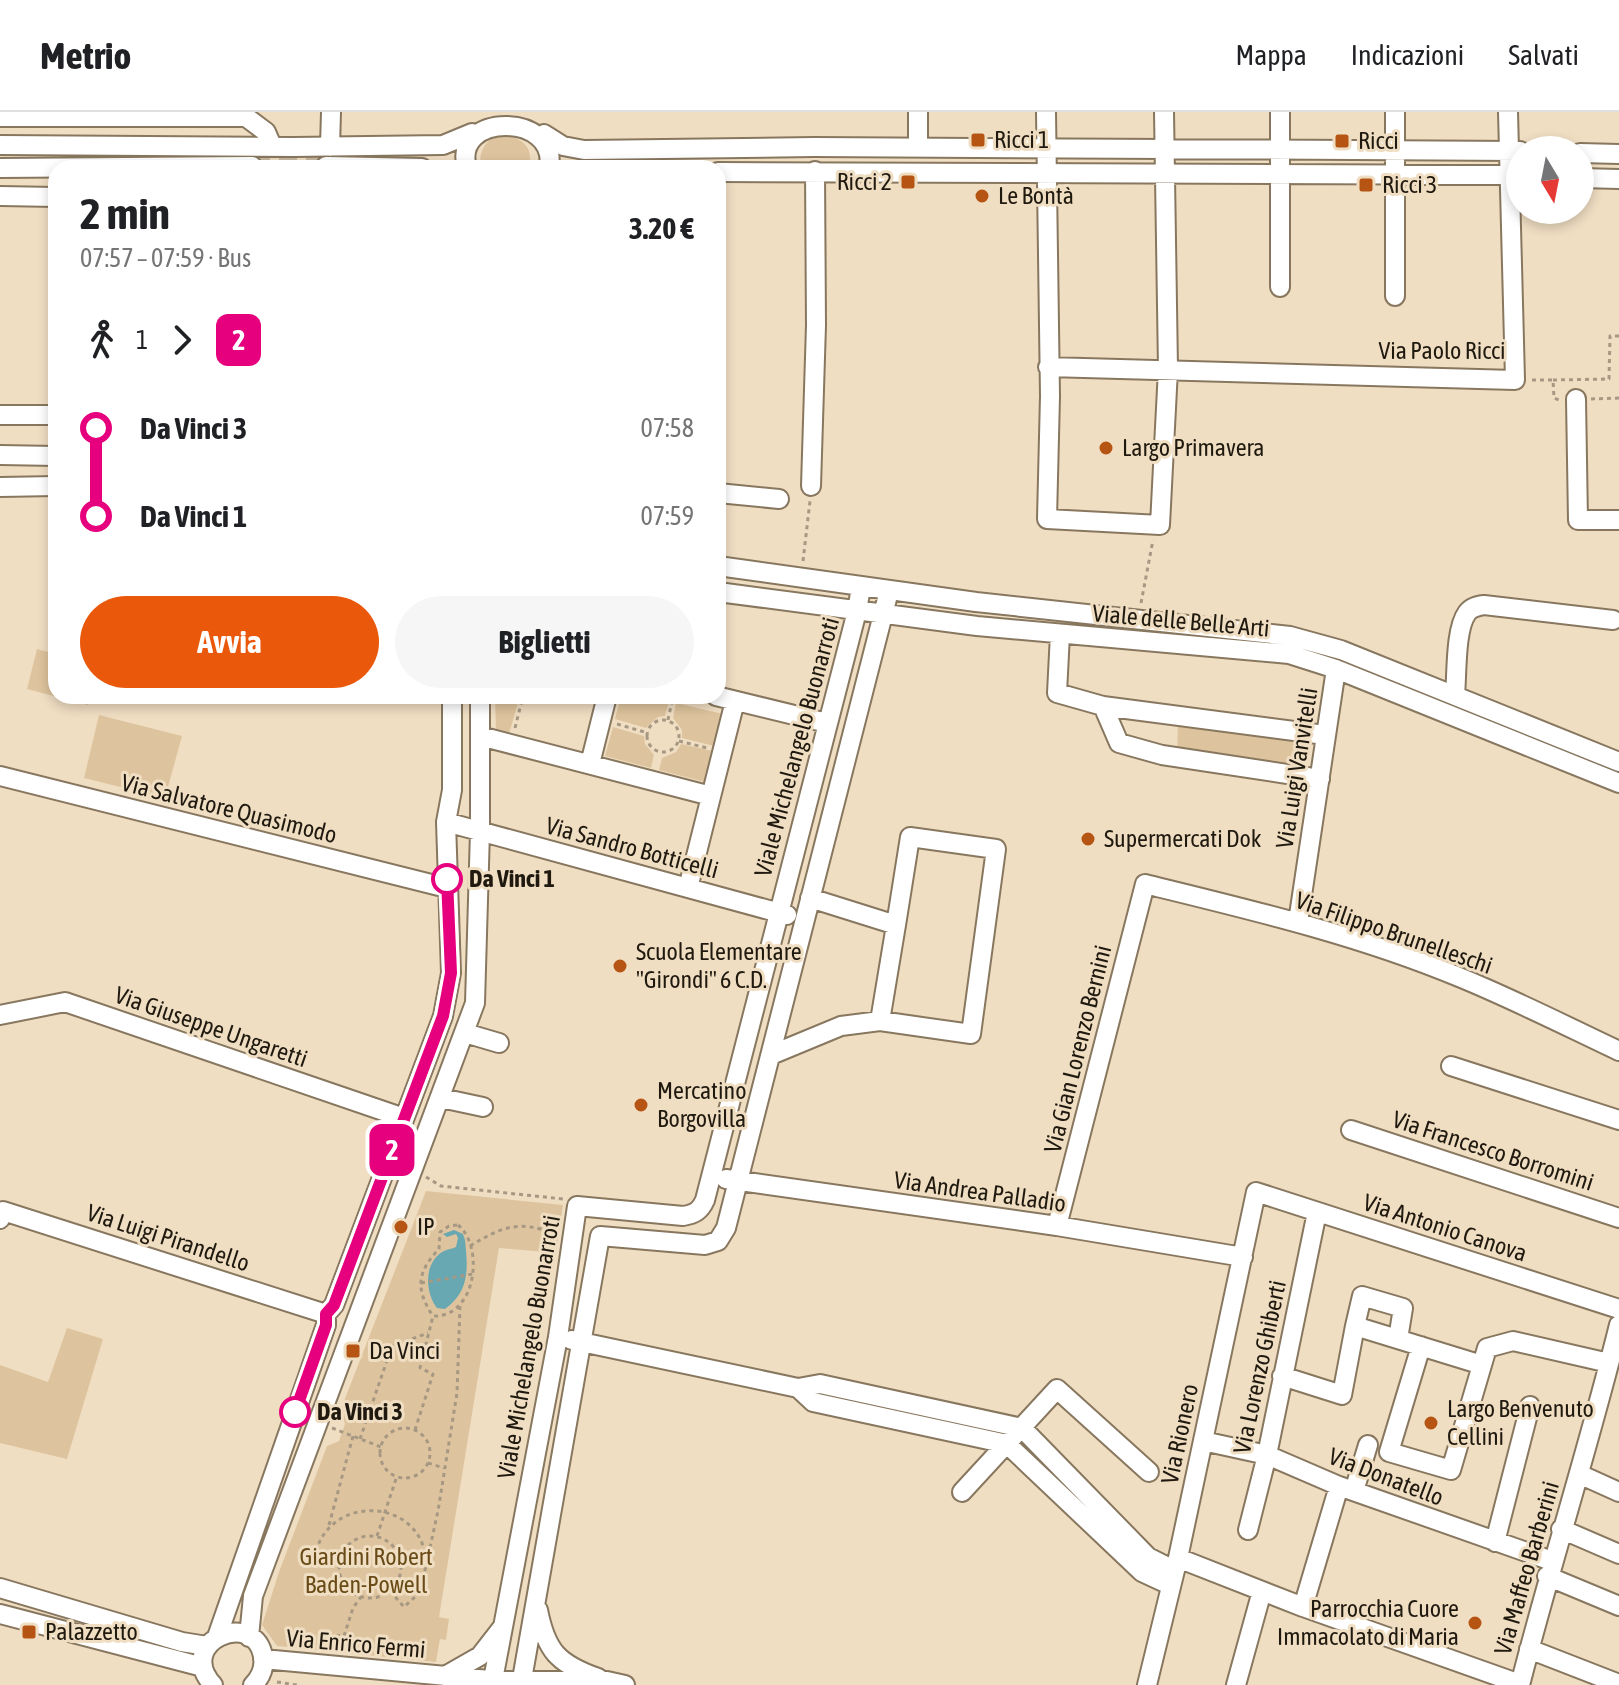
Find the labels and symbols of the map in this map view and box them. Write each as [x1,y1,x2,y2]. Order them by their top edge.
place label: Ricci 1 [994,126,1049,153]
place label: Ricci [1358,127,1399,154]
marker: Ricci 1 [969,131,987,149]
marker: Ricci [1333,132,1351,150]
north arrow [1506,136,1594,224]
place label: Ricci 2 [837,168,892,195]
place label: Ricci 3 [1382,171,1437,198]
marker: Ricci 2 [899,173,917,191]
marker: Ricci 3 [1357,176,1375,194]
place label: Le Bontà [998,182,1074,209]
marker: Le Bontà [973,187,991,205]
street label: Via Paolo Ricci [1379,337,1505,364]
place label: Largo Primavera [1122,434,1264,461]
marker: Largo Primavera [1097,439,1115,457]
street label: Viale delle Belle Arti [1091,599,1271,642]
street label: Viale Michelangelo Buonarroti [749,614,844,879]
street label: Via Luigi Vanvitelli [1270,686,1323,850]
street label: Via Salvatore Quasimodo [119,769,340,848]
street label: Via Sandro Botticelli [543,811,721,884]
place label: Supermercati Dok [1104,825,1262,852]
marker: Supermercati Dok [1079,830,1097,848]
marker: Da Vinci 1 [432,864,462,894]
place label: Da Vinci 1 [469,865,555,892]
street label: Via Filippo Brunelleschi [1292,886,1496,979]
place label: Scuola Elementare "Girondi" 6 C.D. [636,938,802,993]
street label: Via Gian Lorenzo Bernini [1039,942,1116,1155]
marker: Scuola Elementare "Girondi" 6 C.D. [611,957,629,975]
street label: Via Giuseppe Ungaretti [111,981,311,1072]
place label: Mercatino Borgovilla [657,1077,746,1132]
marker: Mercatino Borgovilla [632,1096,650,1114]
street label: Via Francesco Borromini [1389,1105,1597,1196]
line badge: 2 [366,1124,418,1176]
street label: Via Andrea Palladio [892,1166,1068,1217]
street label: Via Antonio Canova [1360,1188,1530,1267]
street label: Via Luigi Pirandello [83,1198,253,1277]
place label: IP [417,1213,435,1240]
street label: Viale Michelangelo Buonarroti [492,1213,565,1481]
marker: IP [392,1218,410,1236]
street label: Via Lorenzo Ghiberti [1228,1278,1291,1456]
place label: Da Vinci [369,1337,440,1364]
marker: Da Vinci [344,1342,362,1360]
street label: Via Rionero [1156,1381,1203,1486]
place label: Largo Benvenuto Cellini [1447,1395,1594,1450]
marker: Da Vinci 3 [280,1397,310,1427]
place label: Da Vinci 3 [317,1398,403,1425]
marker: Largo Benvenuto Cellini [1422,1414,1440,1432]
street label: Via Donatello [1325,1442,1447,1511]
street label: Via Maffeo Barberini [1489,1478,1564,1658]
park label: Giardini Robert Baden-Powell [299,1543,433,1598]
place label: Parrocchia Cuore Immacolato di Maria [1277,1595,1459,1650]
marker: Parrocchia Cuore Immacolato di Maria [1466,1614,1484,1632]
place label: Palazzetto [45,1618,138,1645]
marker: Palazzetto [20,1623,38,1641]
street label: Via Enrico Fermi [285,1624,427,1663]

